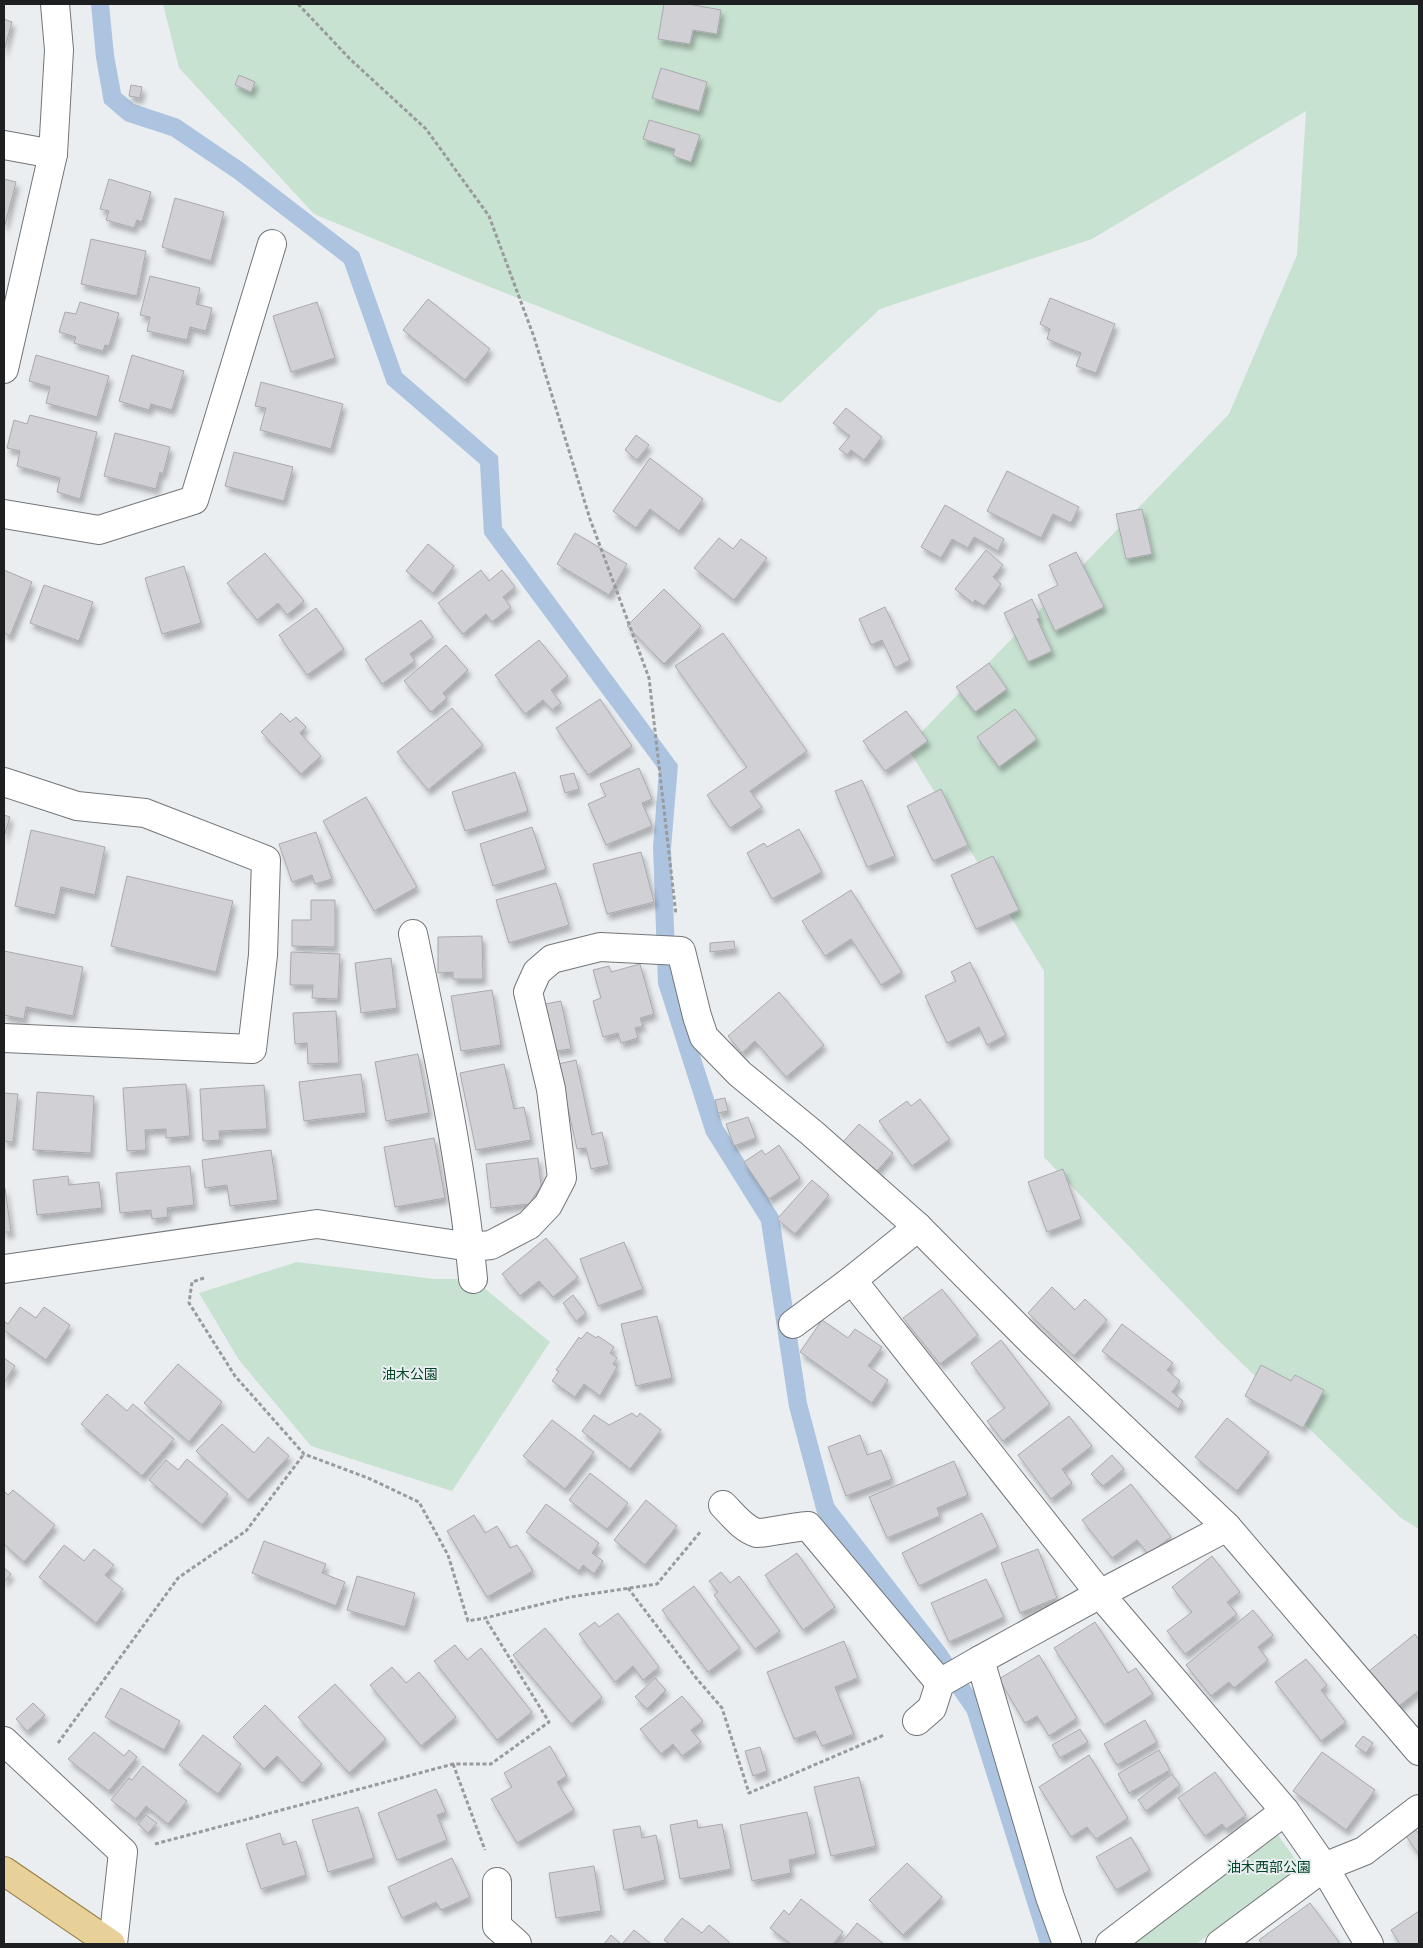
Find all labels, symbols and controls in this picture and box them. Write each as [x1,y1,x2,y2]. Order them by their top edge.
park label: 油木公園 [382,1366,438,1382]
park label: 油木西部公園 [1227,1859,1311,1875]

